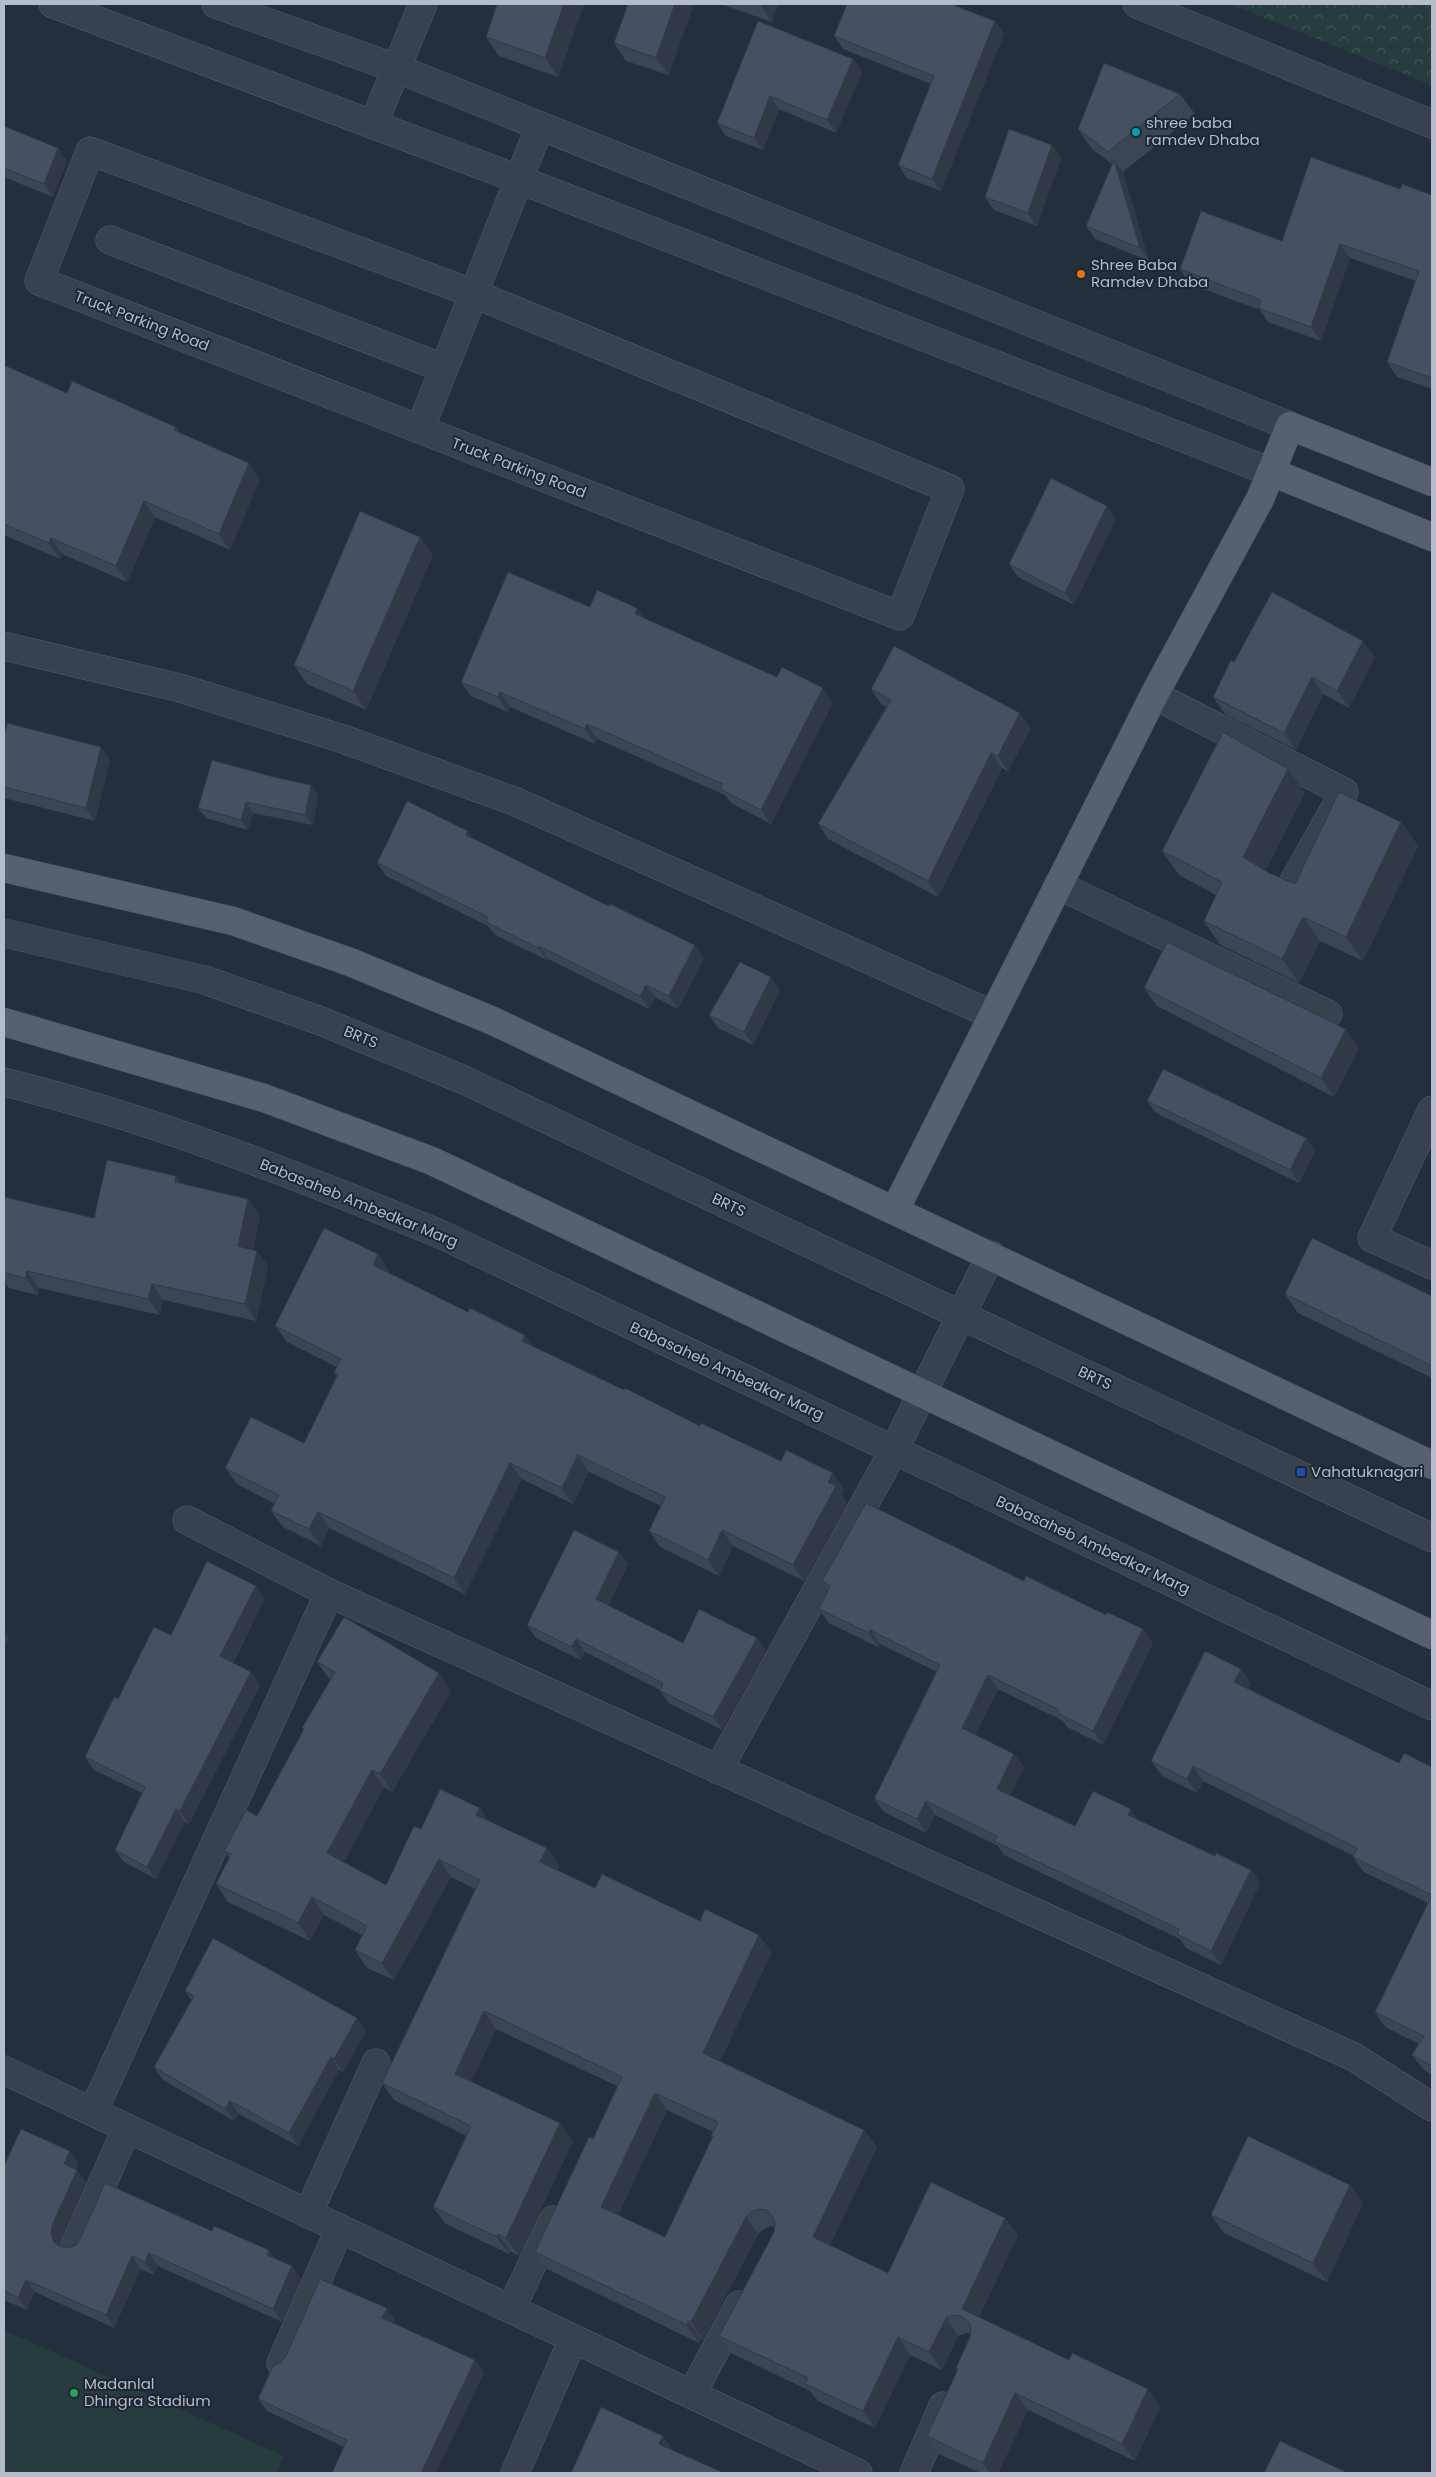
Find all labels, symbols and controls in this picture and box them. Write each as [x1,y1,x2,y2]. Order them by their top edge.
place label: shree baba ramdev Dhaba [1146,112,1260,150]
marker: shree baba ramdev Dhaba [1130,126,1142,138]
place label: Shree Baba Ramdev Dhaba [1091,254,1208,292]
marker: Shree Baba Ramdev Dhaba [1075,268,1087,280]
street label: Truck Parking Road [72,285,213,356]
street label: Truck Parking Road [449,432,590,503]
street label: BRTS [341,1020,381,1053]
street label: Babasaheb Ambedkar Marg [257,1153,461,1252]
street label: BRTS [709,1188,750,1222]
street label: Babasaheb Ambedkar Marg [627,1316,828,1425]
street label: BRTS [1075,1361,1116,1395]
place label: Vahatuknagari [1311,1461,1423,1482]
marker: Vahatuknagari [1295,1466,1307,1478]
street label: Babasaheb Ambedkar Marg [993,1490,1194,1599]
place label: Madanlal Dhingra Stadium [84,2373,211,2411]
marker: Madanlal Dhingra Stadium [68,2387,80,2399]

